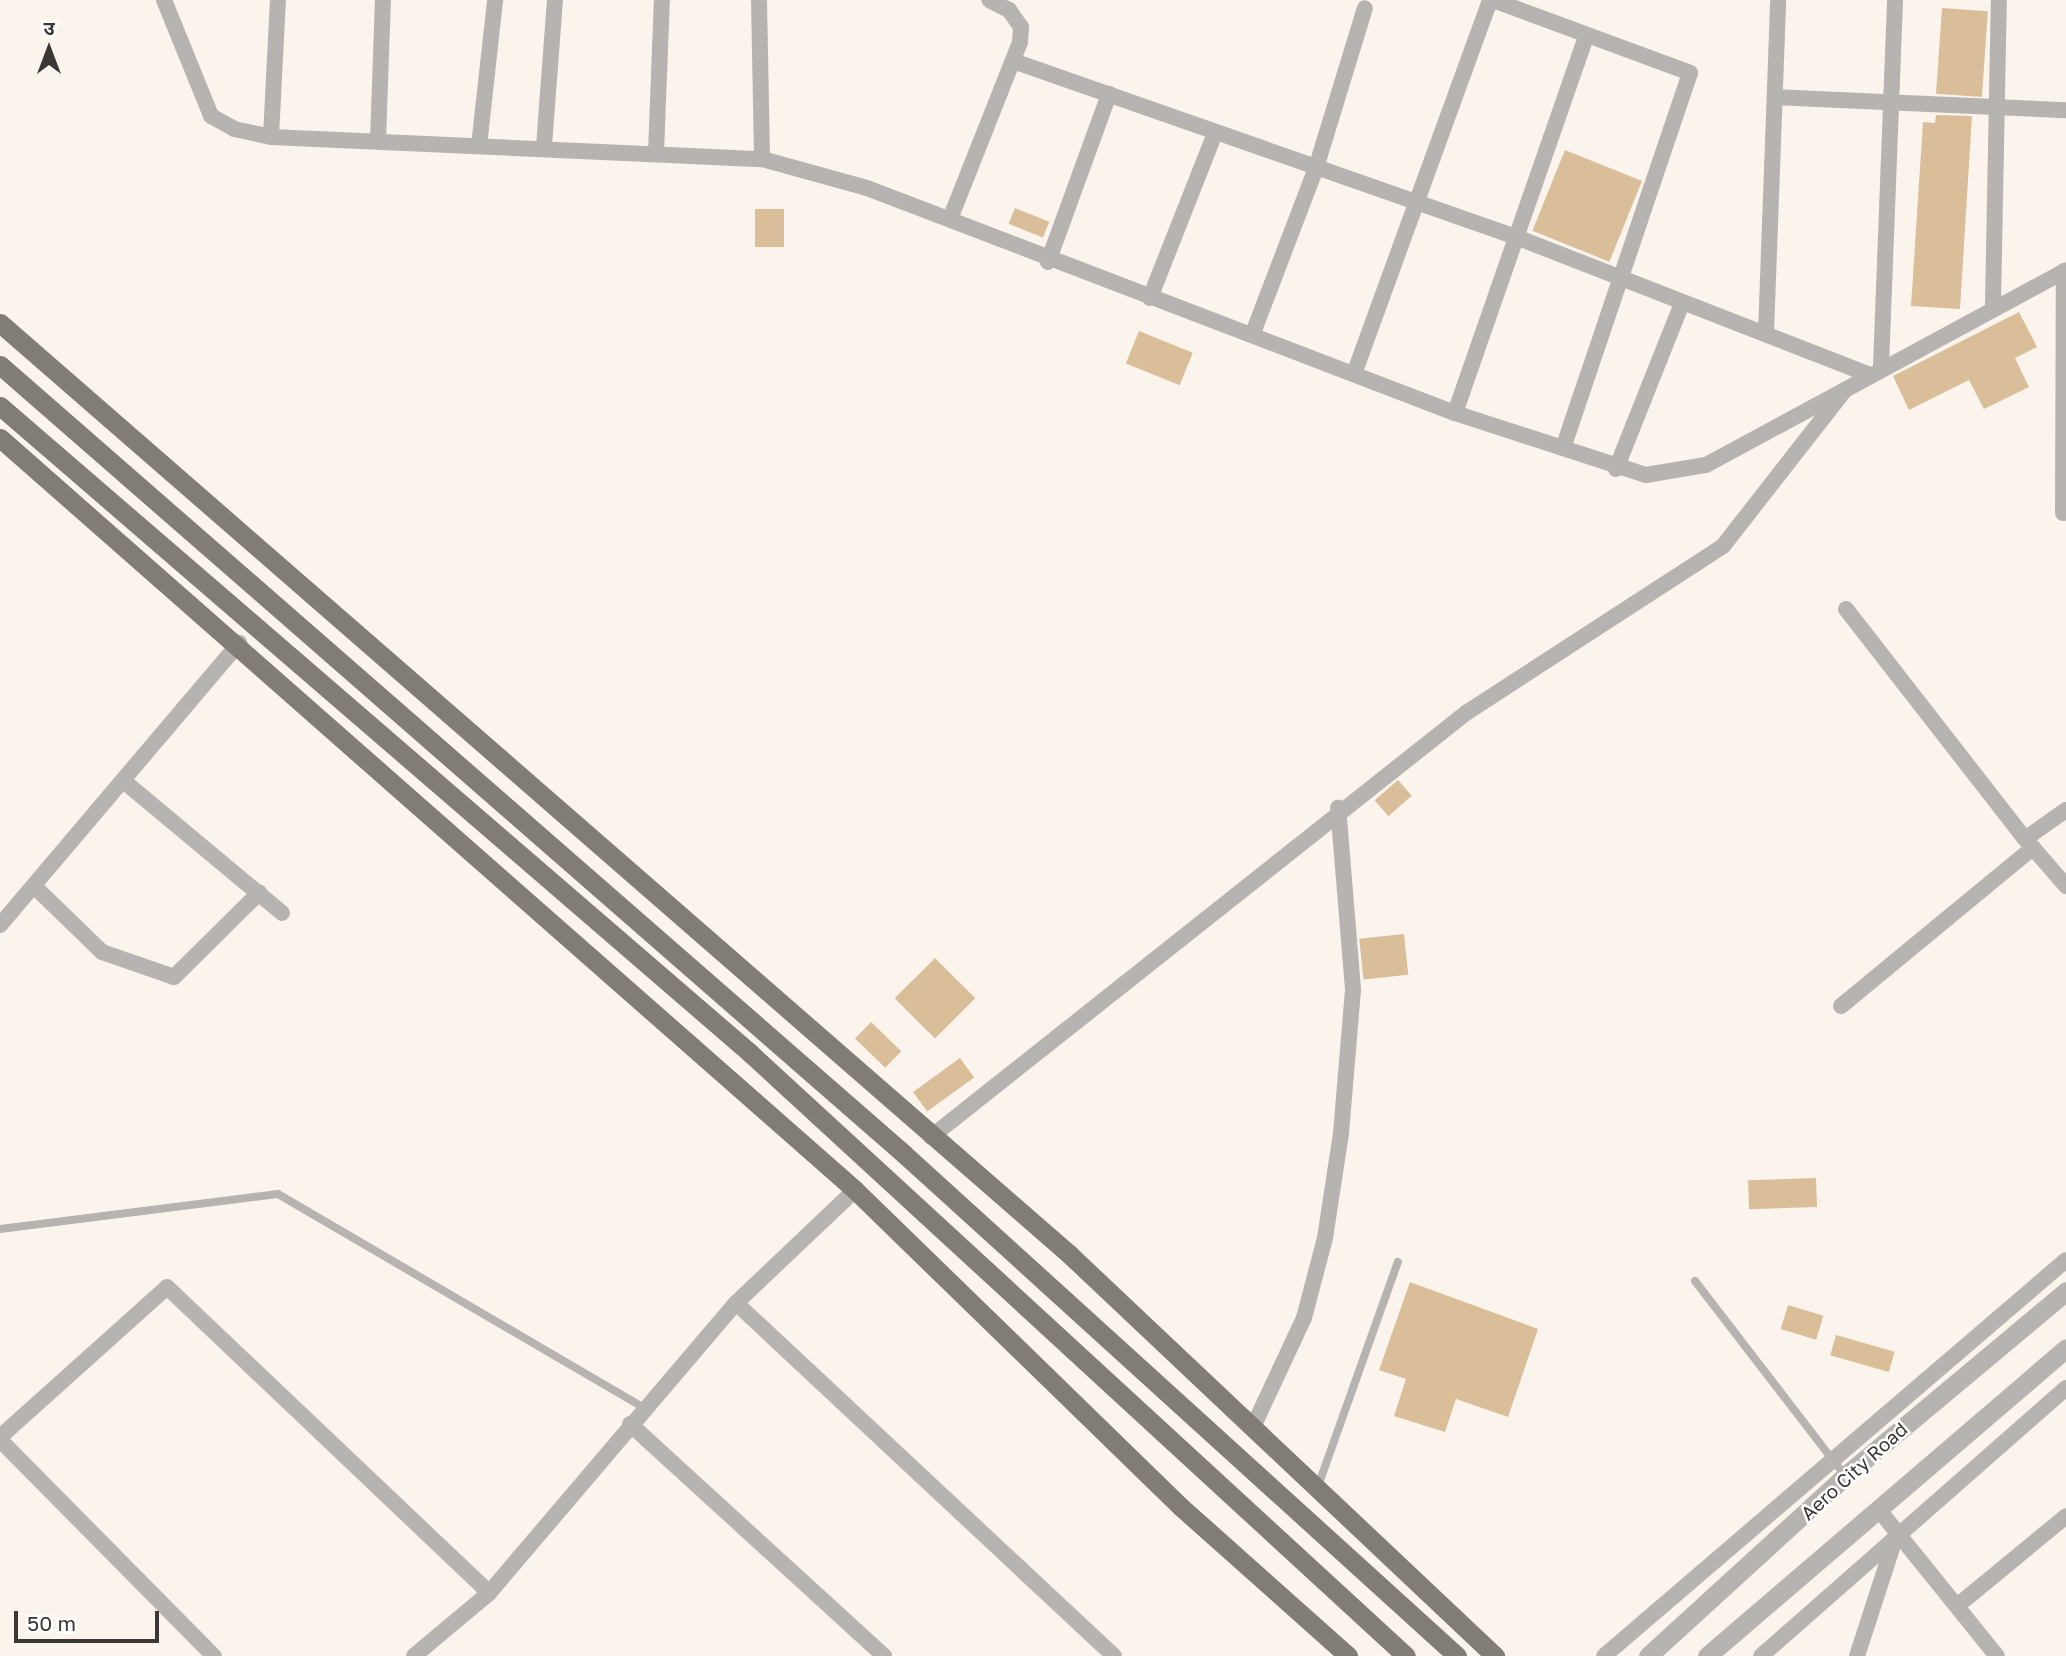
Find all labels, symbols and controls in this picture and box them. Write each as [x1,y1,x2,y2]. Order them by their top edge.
north arrow [14,14,84,84]
text: उ [43,16,55,39]
street label: Aero City Road [1796,1417,1912,1525]
scale bar [18,1596,163,1640]
text: 50 m [27,1610,76,1636]

